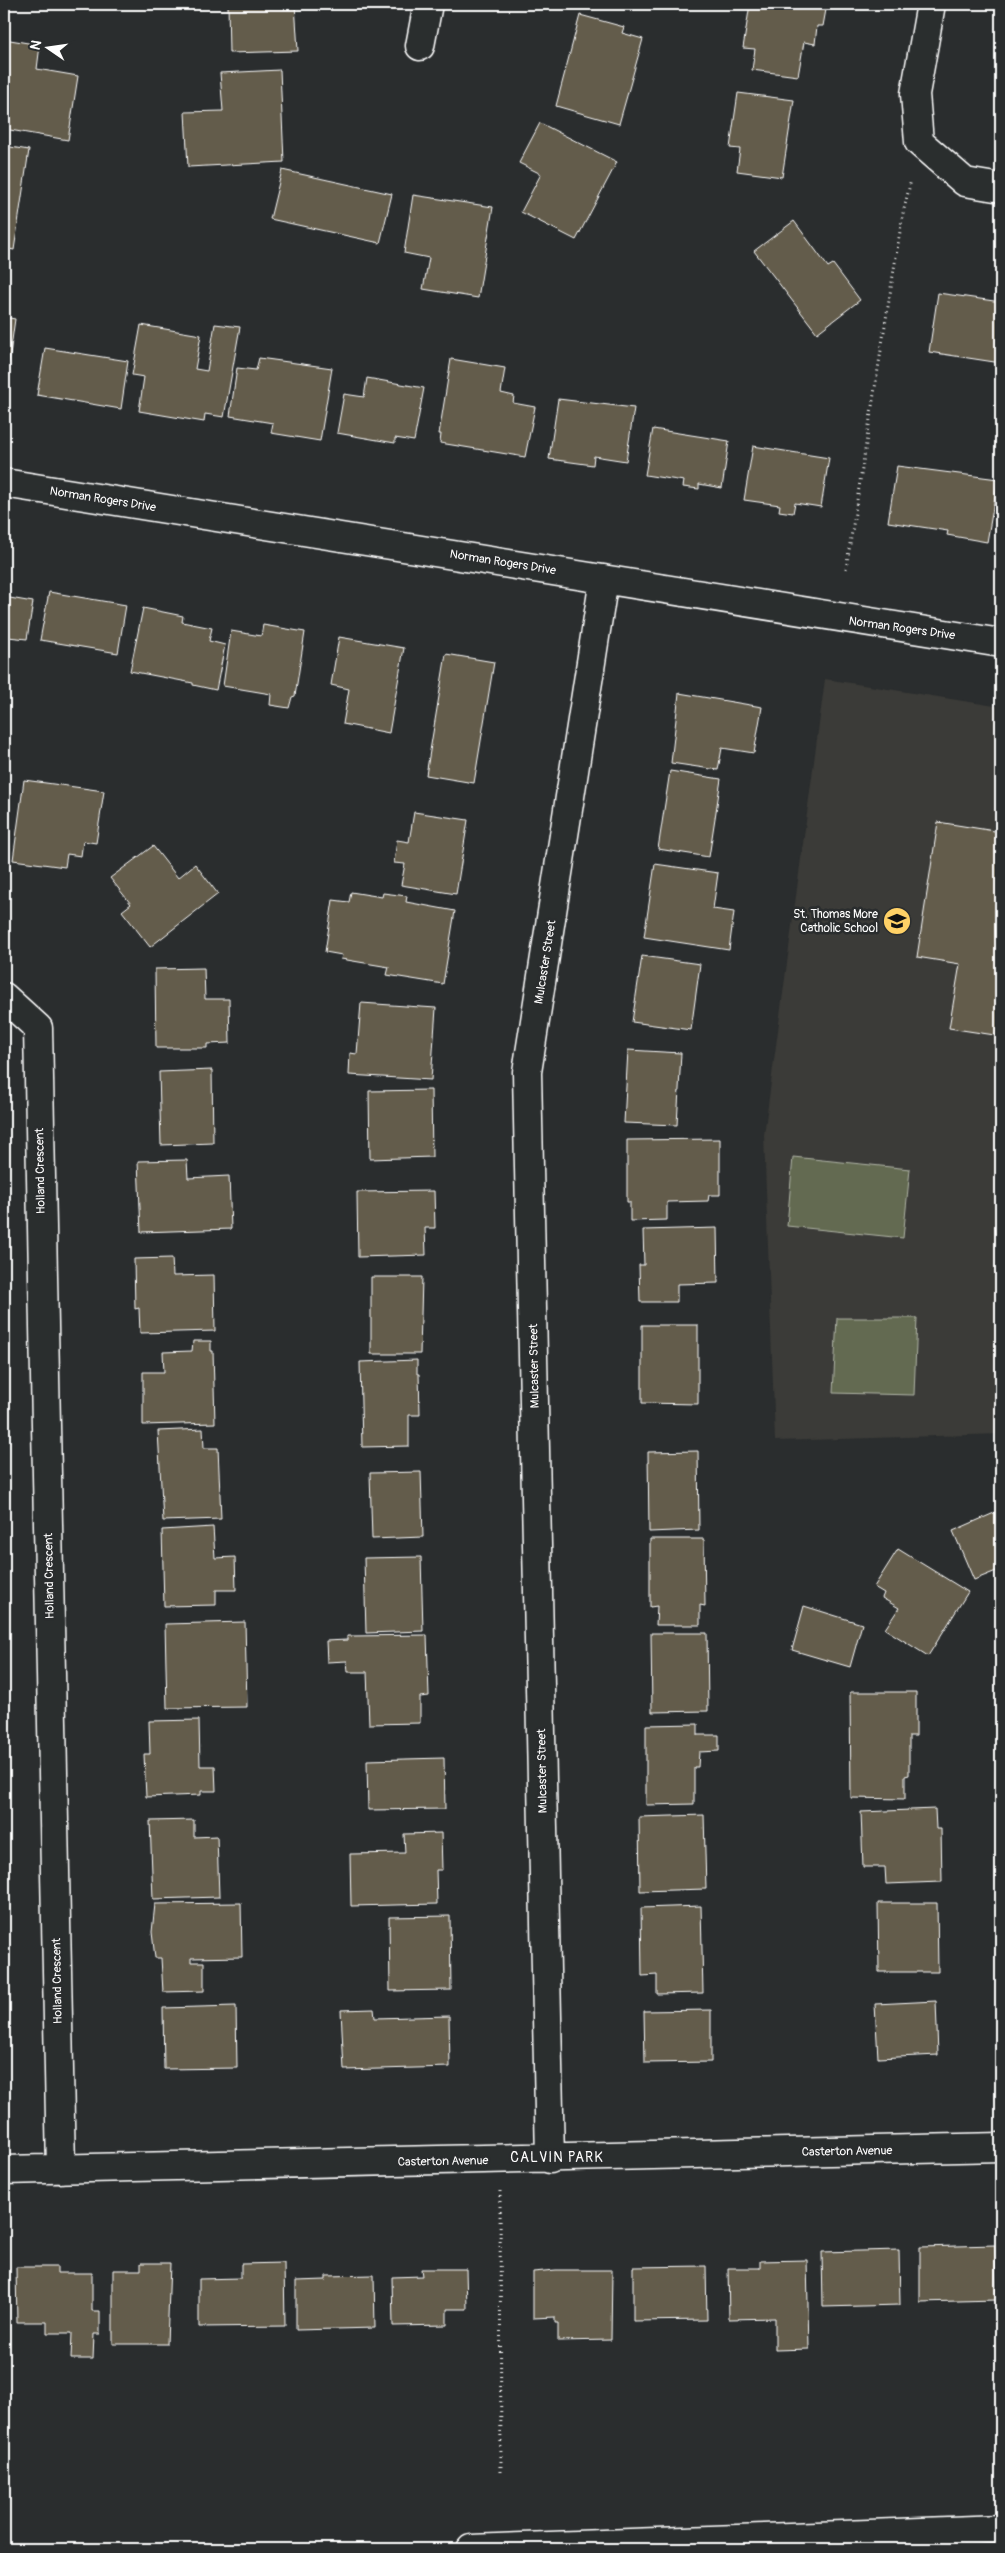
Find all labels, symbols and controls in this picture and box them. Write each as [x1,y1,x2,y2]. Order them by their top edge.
north arrow [22,22,72,72]
text: N [26,39,45,52]
street label: Norman Rogers Drive [49,484,157,515]
street label: Norman Rogers Drive [449,547,557,578]
street label: Norman Rogers Drive [848,614,956,643]
school or university icon: St. Thomas More Catholic School [882,906,912,936]
place label: St. Thomas More Catholic School [793,907,878,936]
street label: Mulcaster Street [531,919,560,1005]
street label: Holland Crescent [32,1128,49,1214]
street label: Mulcaster Street [526,1323,543,1408]
street label: Holland Crescent [41,1533,58,1619]
street label: Mulcaster Street [534,1728,551,1813]
street label: Holland Crescent [49,1938,66,2024]
street label: Casterton Avenue [801,2143,893,2160]
district label: CALVIN PARK [510,2149,604,2166]
street label: Casterton Avenue [397,2153,489,2170]

